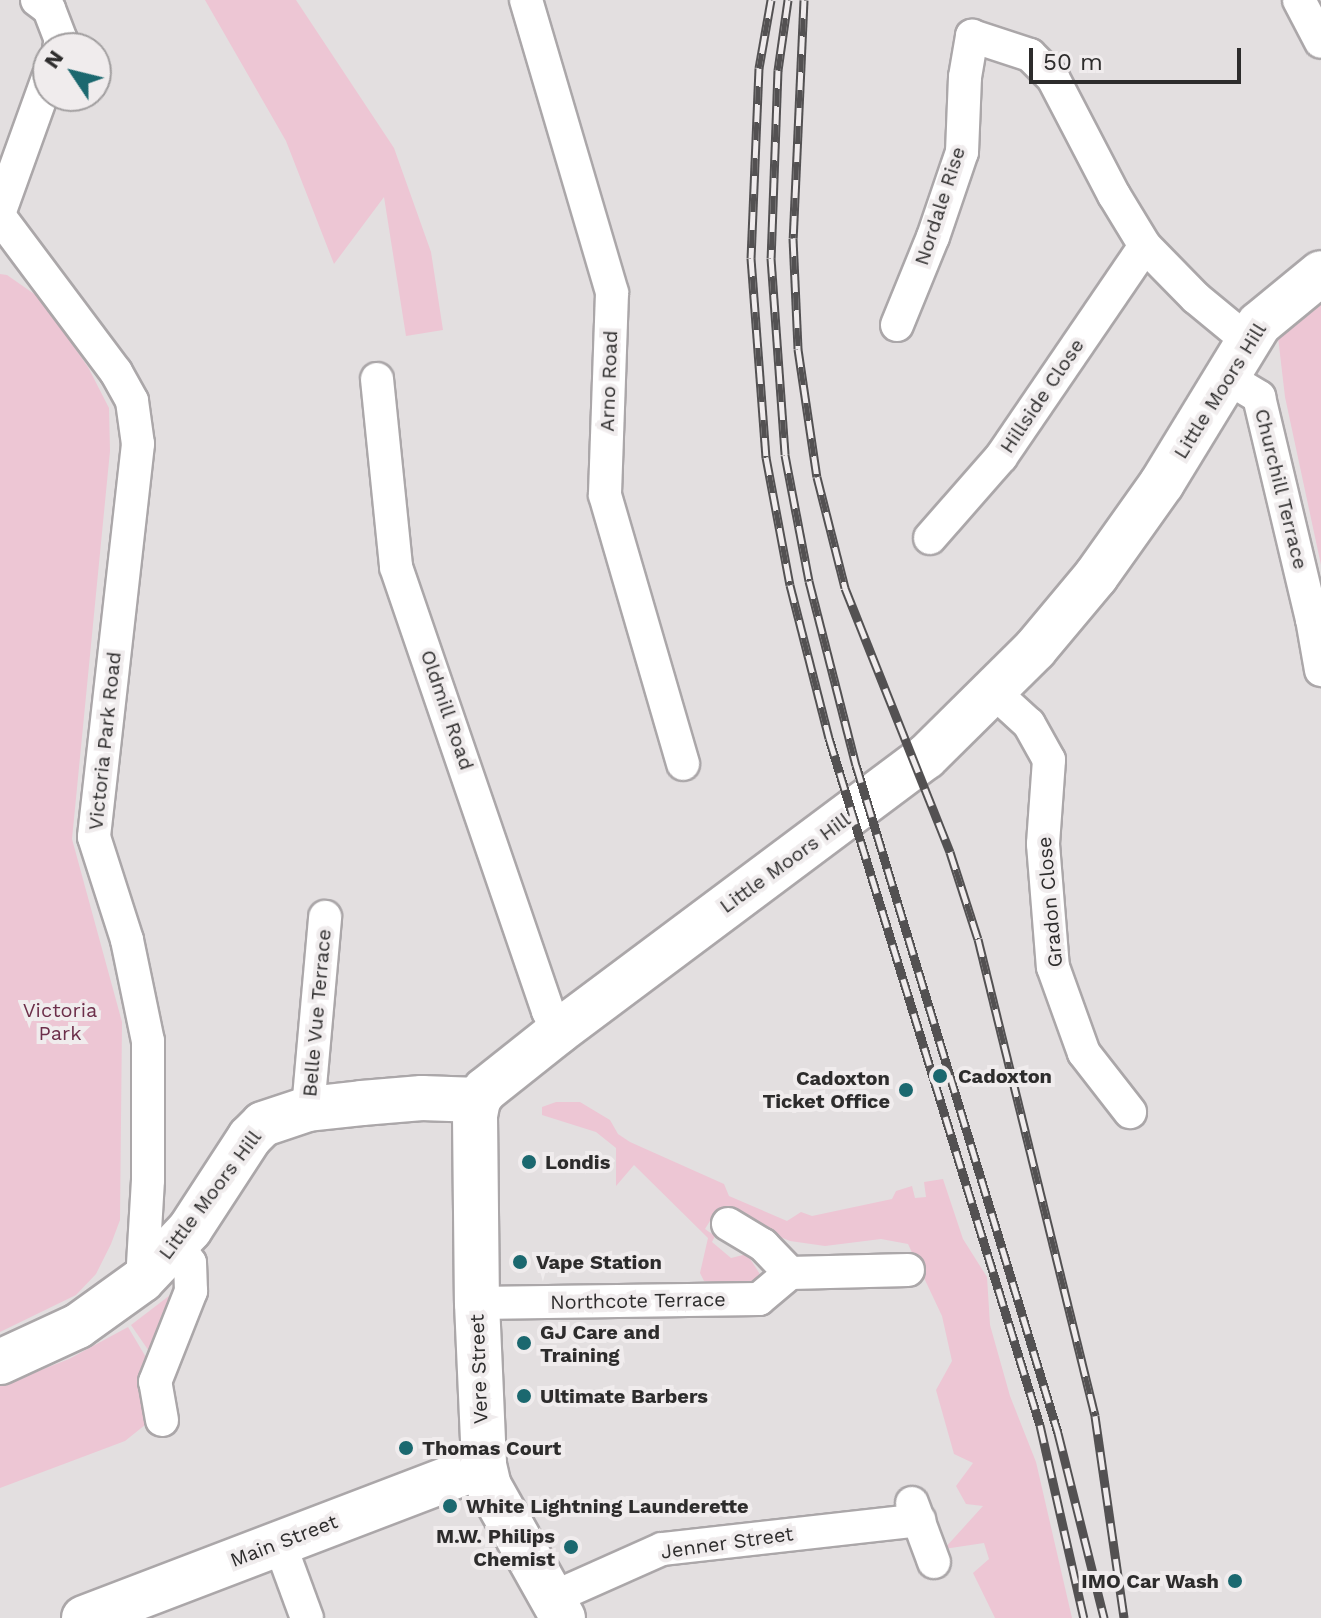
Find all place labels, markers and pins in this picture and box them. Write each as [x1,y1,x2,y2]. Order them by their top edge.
place label: Cadoxton [958,1064,1052,1088]
marker: Cadoxton [929,1065,951,1087]
place label: Cadoxton Ticket Office [762,1066,890,1113]
marker: Cadoxton Ticket Office [897,1081,915,1099]
place label: Londis [545,1150,610,1174]
marker: Londis [520,1153,538,1171]
place label: Vape Station [536,1250,662,1274]
marker: Vape Station [511,1253,529,1271]
place label: GJ Care and Training [540,1320,660,1367]
marker: GJ Care and Training [515,1334,533,1352]
place label: Ultimate Barbers [540,1384,708,1408]
marker: Ultimate Barbers [515,1387,533,1405]
place label: Thomas Court [422,1436,561,1460]
marker: Thomas Court [397,1439,415,1457]
place label: White Lightning Launderette [466,1494,749,1518]
marker: White Lightning Launderette [441,1497,459,1515]
place label: M.W. Philips Chemist [436,1524,555,1571]
marker: M.W. Philips Chemist [562,1538,580,1556]
place label: IMO Car Wash [1081,1569,1219,1593]
marker: IMO Car Wash [1226,1572,1244,1590]

